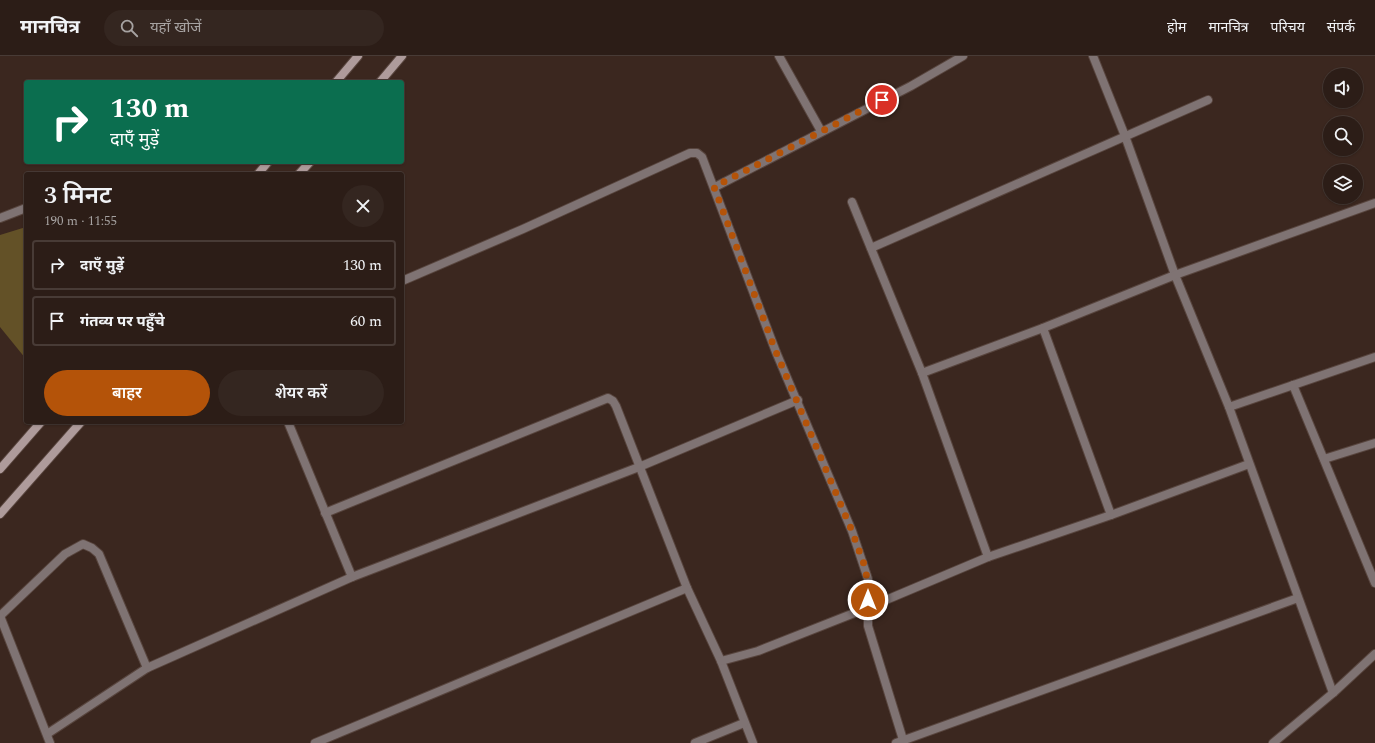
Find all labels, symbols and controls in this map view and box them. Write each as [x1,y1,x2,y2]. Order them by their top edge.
search box [104,10,384,46]
text: मानचित्र [20,13,80,42]
text: यहाँ खोजें [150,16,201,39]
icon: search [118,17,140,39]
text: होम [1167,17,1186,38]
text: मानचित्र [1208,17,1249,38]
text: परिचय [1271,17,1305,38]
text: संपर्क [1327,17,1355,38]
map controls [1323,68,1363,204]
button: sound [1323,68,1363,108]
pin [865,83,899,117]
text: 130 m [110,87,189,130]
icon: arrive [871,89,893,111]
icon: right [44,96,96,148]
button: search [1323,116,1363,156]
text: दाएँ मुड़ें [110,126,159,153]
button: layers [1323,164,1363,204]
text: 3 मिनट [44,178,112,214]
button: close [342,185,384,227]
text: 190 m · 11:55 [44,211,117,231]
icon: right [46,254,68,276]
text: दाएँ मुड़ें [80,254,124,277]
text: 130 m [343,254,382,277]
icon: arrive [46,310,68,332]
text: गंतव्य पर पहुँचे [80,310,165,333]
text: 60 m [350,310,382,333]
button: बाहर [44,370,210,416]
button: शेयर करें [218,370,384,416]
position arrow [847,579,889,621]

